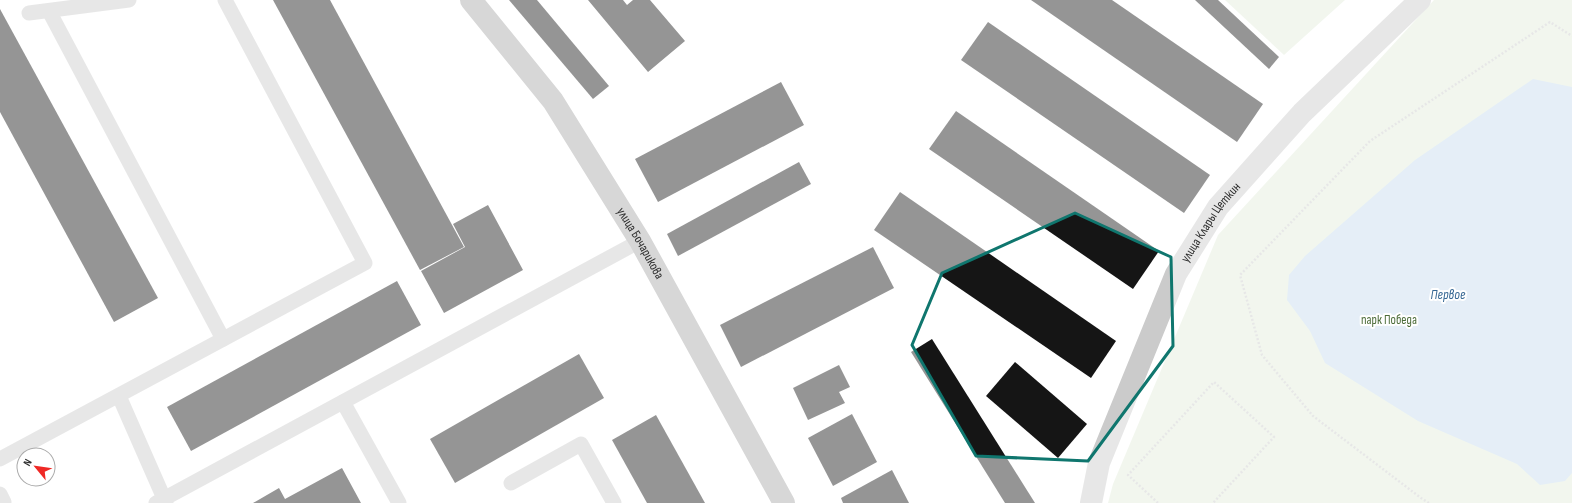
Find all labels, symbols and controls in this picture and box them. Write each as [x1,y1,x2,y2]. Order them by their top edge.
street label: улица Клары Цеткин [1177,179,1244,265]
street label: улица Бочарикова [613,204,667,282]
water label: Первое [1431,286,1466,303]
park label: парк Победa [1361,312,1417,328]
north arrow [16,447,56,487]
text: N [21,457,35,468]

